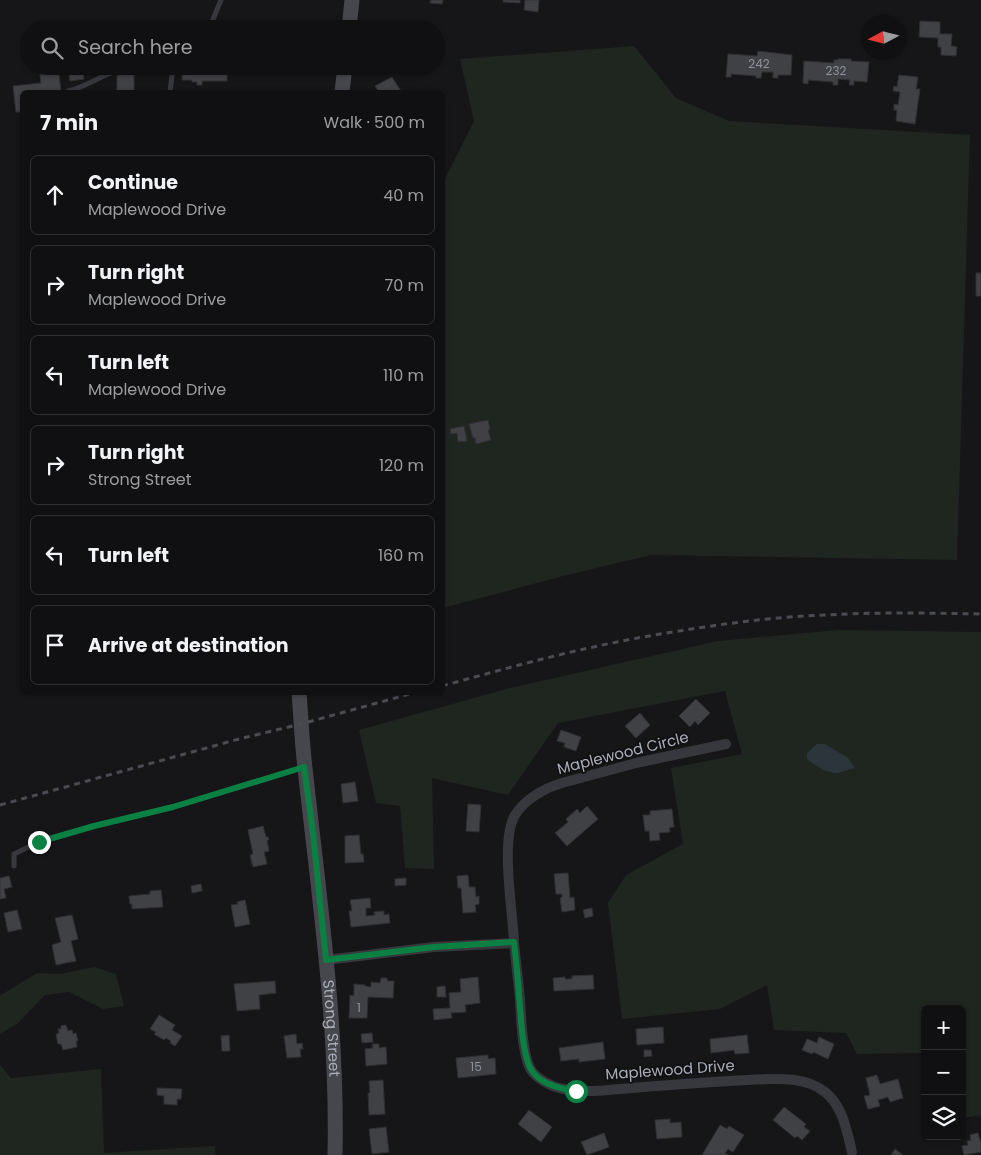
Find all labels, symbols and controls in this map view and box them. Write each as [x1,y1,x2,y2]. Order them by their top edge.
north arrow [861,15,906,60]
search box [20,20,445,75]
icon: search [38,34,66,62]
text: Search here [78,34,192,61]
house number: 242 [748,55,770,72]
house number: 232 [826,62,847,79]
text: 7 min [40,108,98,137]
text: Walk · 500 m [324,111,425,134]
text: Continue [88,169,178,196]
icon: ahead [41,181,69,209]
text: 40 m [383,184,424,207]
text: Maplewood Drive [88,198,226,221]
text: Turn right [88,259,184,286]
icon: right [41,271,69,299]
text: 70 m [384,274,424,297]
text: Maplewood Drive [88,288,226,311]
text: Turn left [88,349,169,376]
icon: left [41,361,69,389]
text: 110 m [383,364,424,387]
text: Maplewood Drive [88,378,226,401]
text: Turn right [88,439,184,466]
icon: right [41,451,69,479]
text: 120 m [379,454,424,477]
text: Strong Street [88,468,192,491]
icon: left [41,541,69,569]
text: Turn left [88,542,169,569]
text: 160 m [378,544,424,567]
icon: arrive [41,631,69,659]
text: Arrive at destination [88,632,289,659]
street label: Maplewood Circle [555,726,691,779]
route end [28,831,51,854]
street label: Strong Street [318,979,345,1077]
house number: 1 [357,999,361,1016]
map controls [921,1005,966,1140]
button: + [921,1005,966,1050]
button: − [921,1050,966,1095]
street label: Maplewood Drive [605,1055,735,1084]
house number: 15 [470,1058,482,1075]
route start [565,1080,588,1103]
button: layers [921,1095,966,1140]

